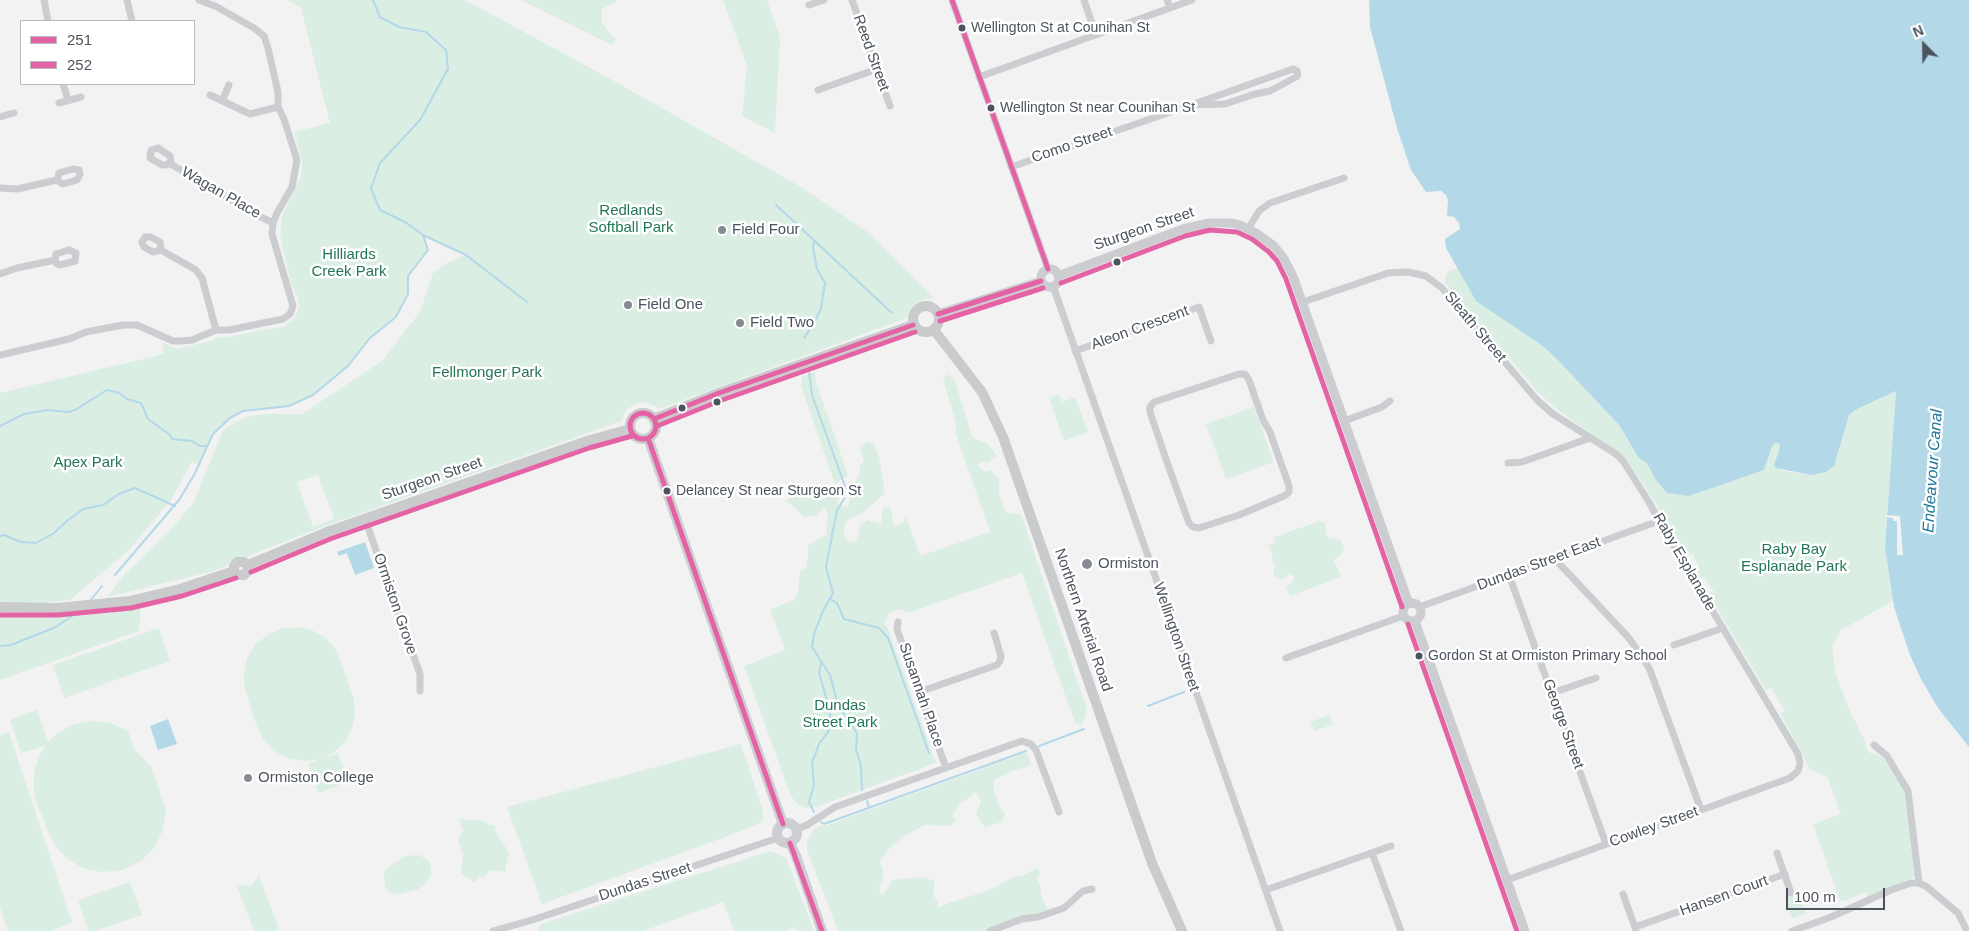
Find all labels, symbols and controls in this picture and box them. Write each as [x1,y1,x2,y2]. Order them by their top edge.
street label: Reed Street [849,12,893,94]
legend [20,20,195,85]
place label: Wellington St at Counihan St [971,20,1150,36]
north arrow [1899,20,1949,70]
text: N [1910,22,1926,41]
marker: Wellington St at Counihan St [957,23,967,33]
text: 251 [67,31,92,48]
text: 252 [67,56,92,73]
place label: Wellington St near Counihan St [1000,100,1195,116]
marker: Wellington St near Counihan St [986,103,996,113]
street label: Como Street [1029,123,1115,167]
street label: Wagan Place [178,163,264,223]
park label: Redlands Softball Park [588,202,674,237]
street label: Sturgeon Street [1091,203,1197,255]
place label: Field Four [732,221,800,239]
marker: Field Four [716,224,728,236]
park label: Hilliards Creek Park [311,246,387,281]
unlabelled marker [1112,257,1122,267]
street label: Sleath Street [1440,288,1510,366]
place label: Field One [638,296,703,314]
marker: Field One [622,299,634,311]
street label: Aleon Crescent [1089,302,1191,354]
place label: Field Two [750,314,814,332]
marker: Field Two [734,317,746,329]
park label: Fellmonger Park [432,364,542,382]
unlabelled marker [712,397,722,407]
unlabelled marker [677,403,687,413]
water label: Endeavour Canal [1919,409,1947,533]
street label: Sturgeon Street [379,453,485,505]
park label: Apex Park [53,454,123,472]
place label: Delancey St near Sturgeon St [676,483,861,499]
marker: Delancey St near Sturgeon St [662,486,672,496]
street label: Raby Esplanade [1649,510,1719,614]
street label: Dundas Street East [1475,533,1603,595]
park label: Raby Bay Esplanade Park [1741,541,1847,576]
street label: Northern Arterial Road [1050,546,1116,694]
street label: Ormiston Grove [369,551,421,657]
place label: Ormiston [1098,555,1159,573]
marker: Ormiston [1080,557,1094,571]
street label: Wellington Street [1149,580,1203,694]
street label: Susannah Place [895,640,947,750]
place label: Gordon St at Ormiston Primary School [1428,648,1667,664]
marker: Gordon St at Ormiston Primary School [1414,651,1424,661]
street label: George Street [1538,677,1588,771]
park label: Dundas Street Park [802,697,878,732]
place label: Ormiston College [258,769,374,787]
marker: Ormiston College [242,772,254,784]
street label: Cowley Street [1607,803,1701,851]
street label: Dundas Street [597,859,693,905]
street label: Hansen Court [1677,872,1771,920]
scale bar [1789,878,1888,910]
text: 100 m [1794,888,1836,905]

